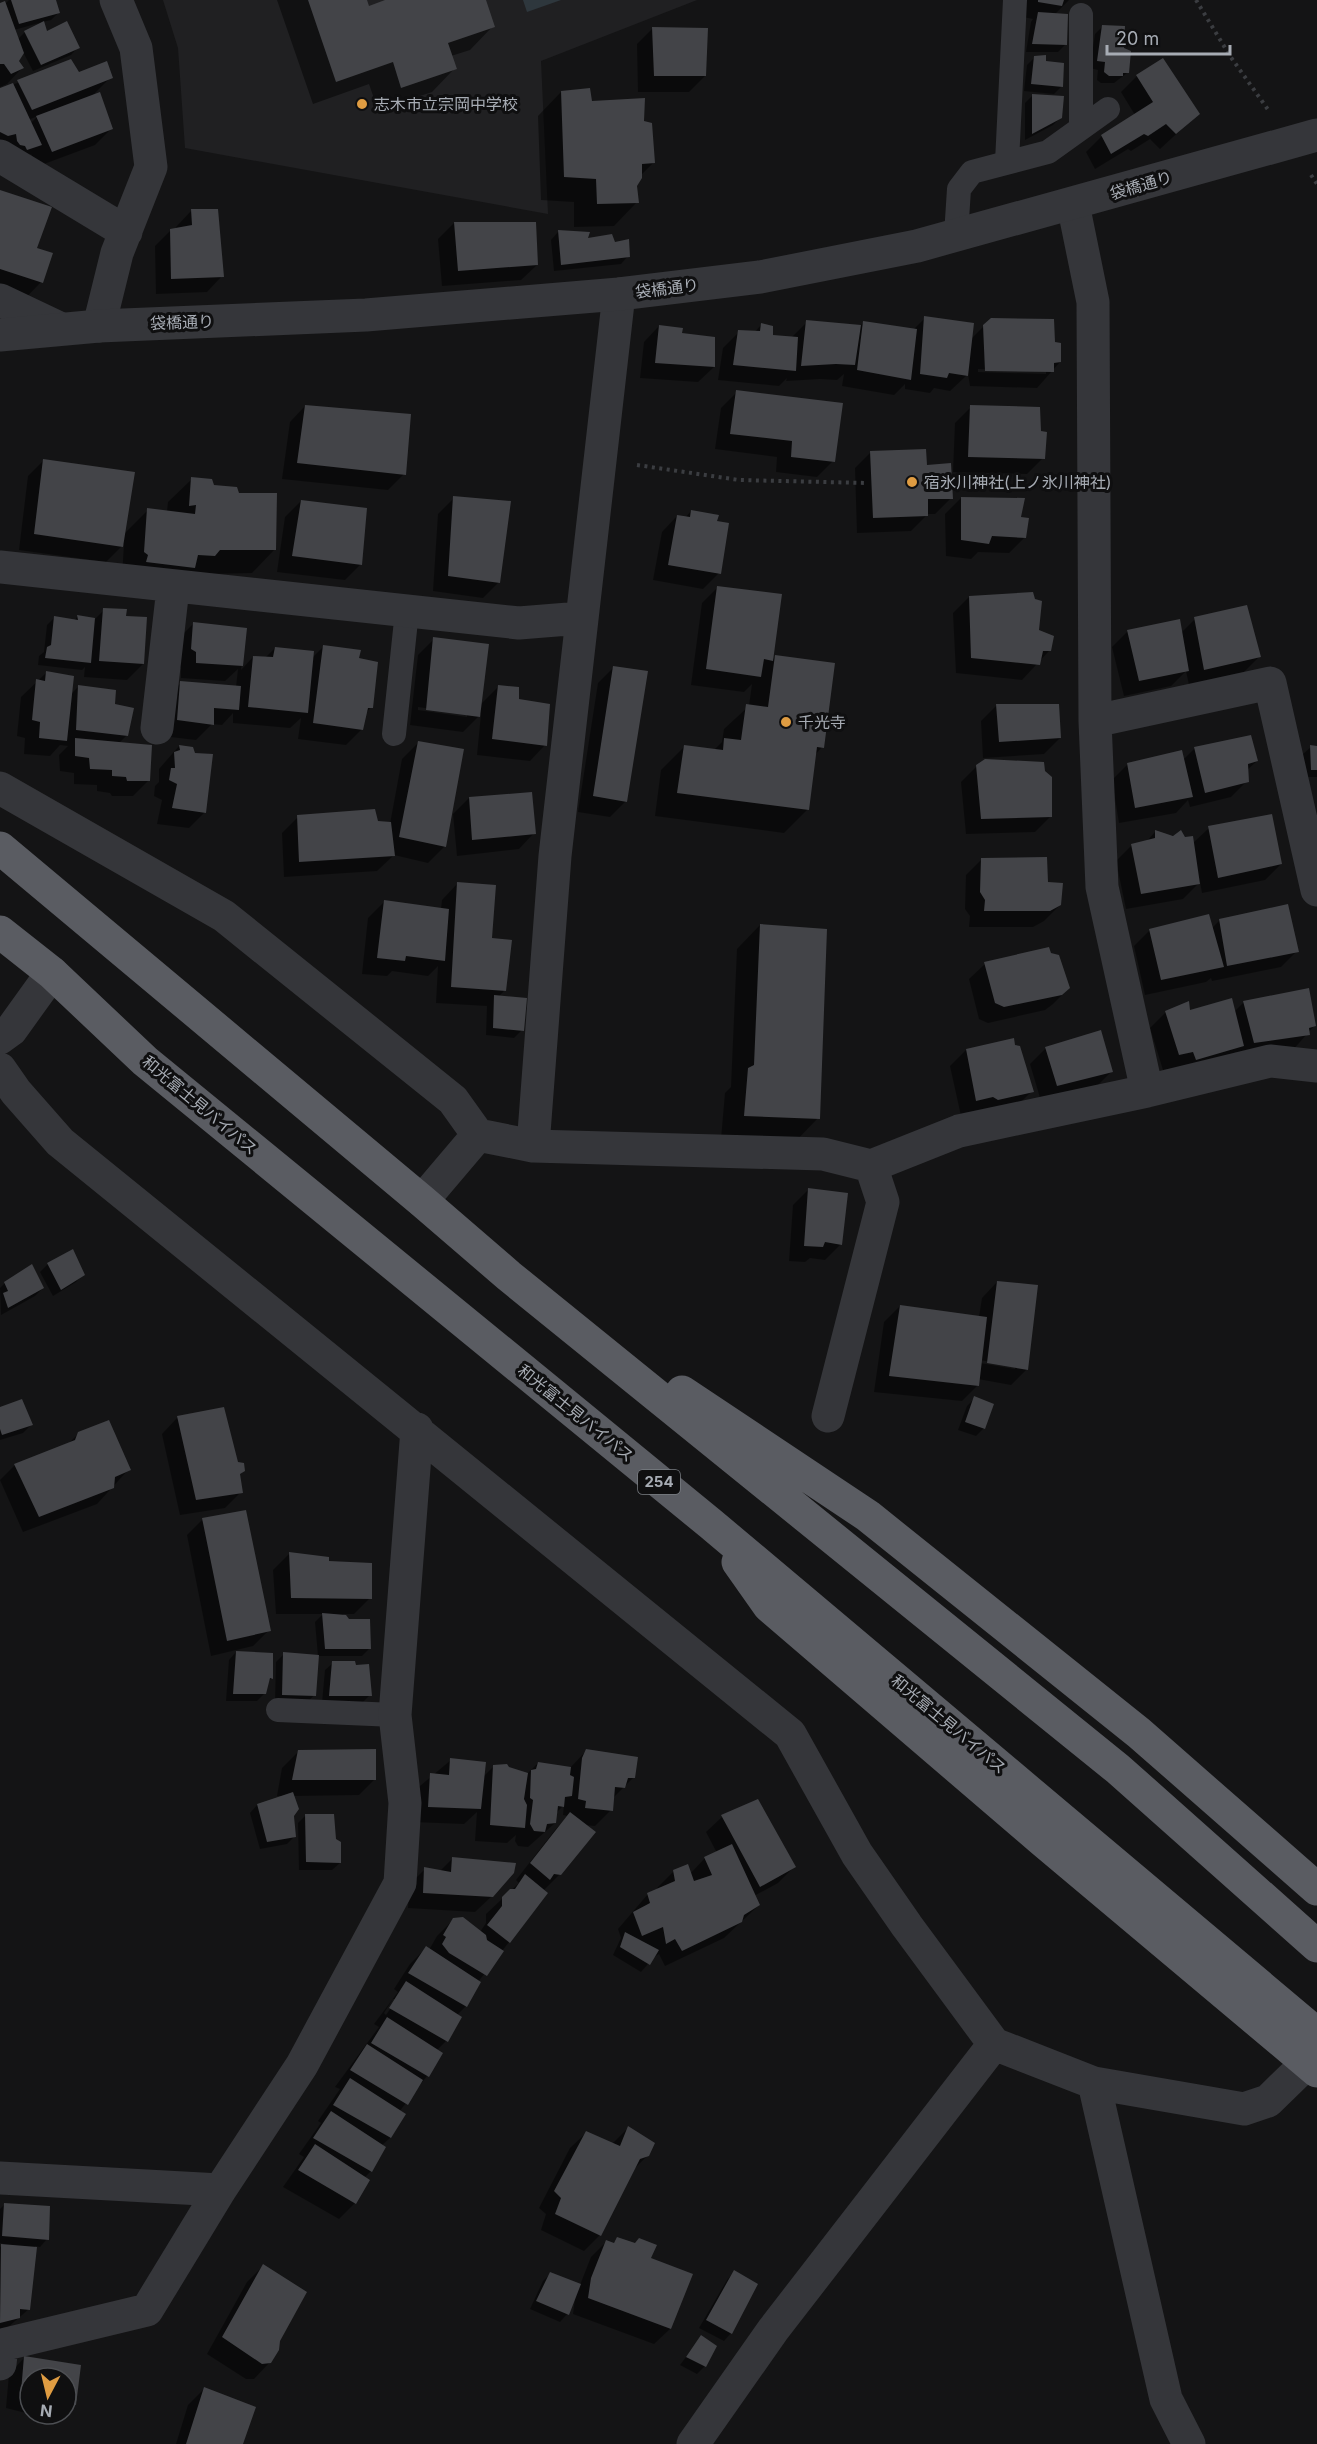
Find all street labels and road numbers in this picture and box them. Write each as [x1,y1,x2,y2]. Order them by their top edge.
street label: 袋橋通り [1107,167,1175,203]
street label: 袋橋通り [634,274,700,302]
street label: 袋橋通り [150,311,214,333]
street label: 和光富士見バイパス [139,1051,261,1159]
street label: 和光富士見バイパス [514,1360,638,1466]
road number: 254 [638,1470,680,1494]
street label: 和光富士見バイパス [888,1670,1010,1778]

